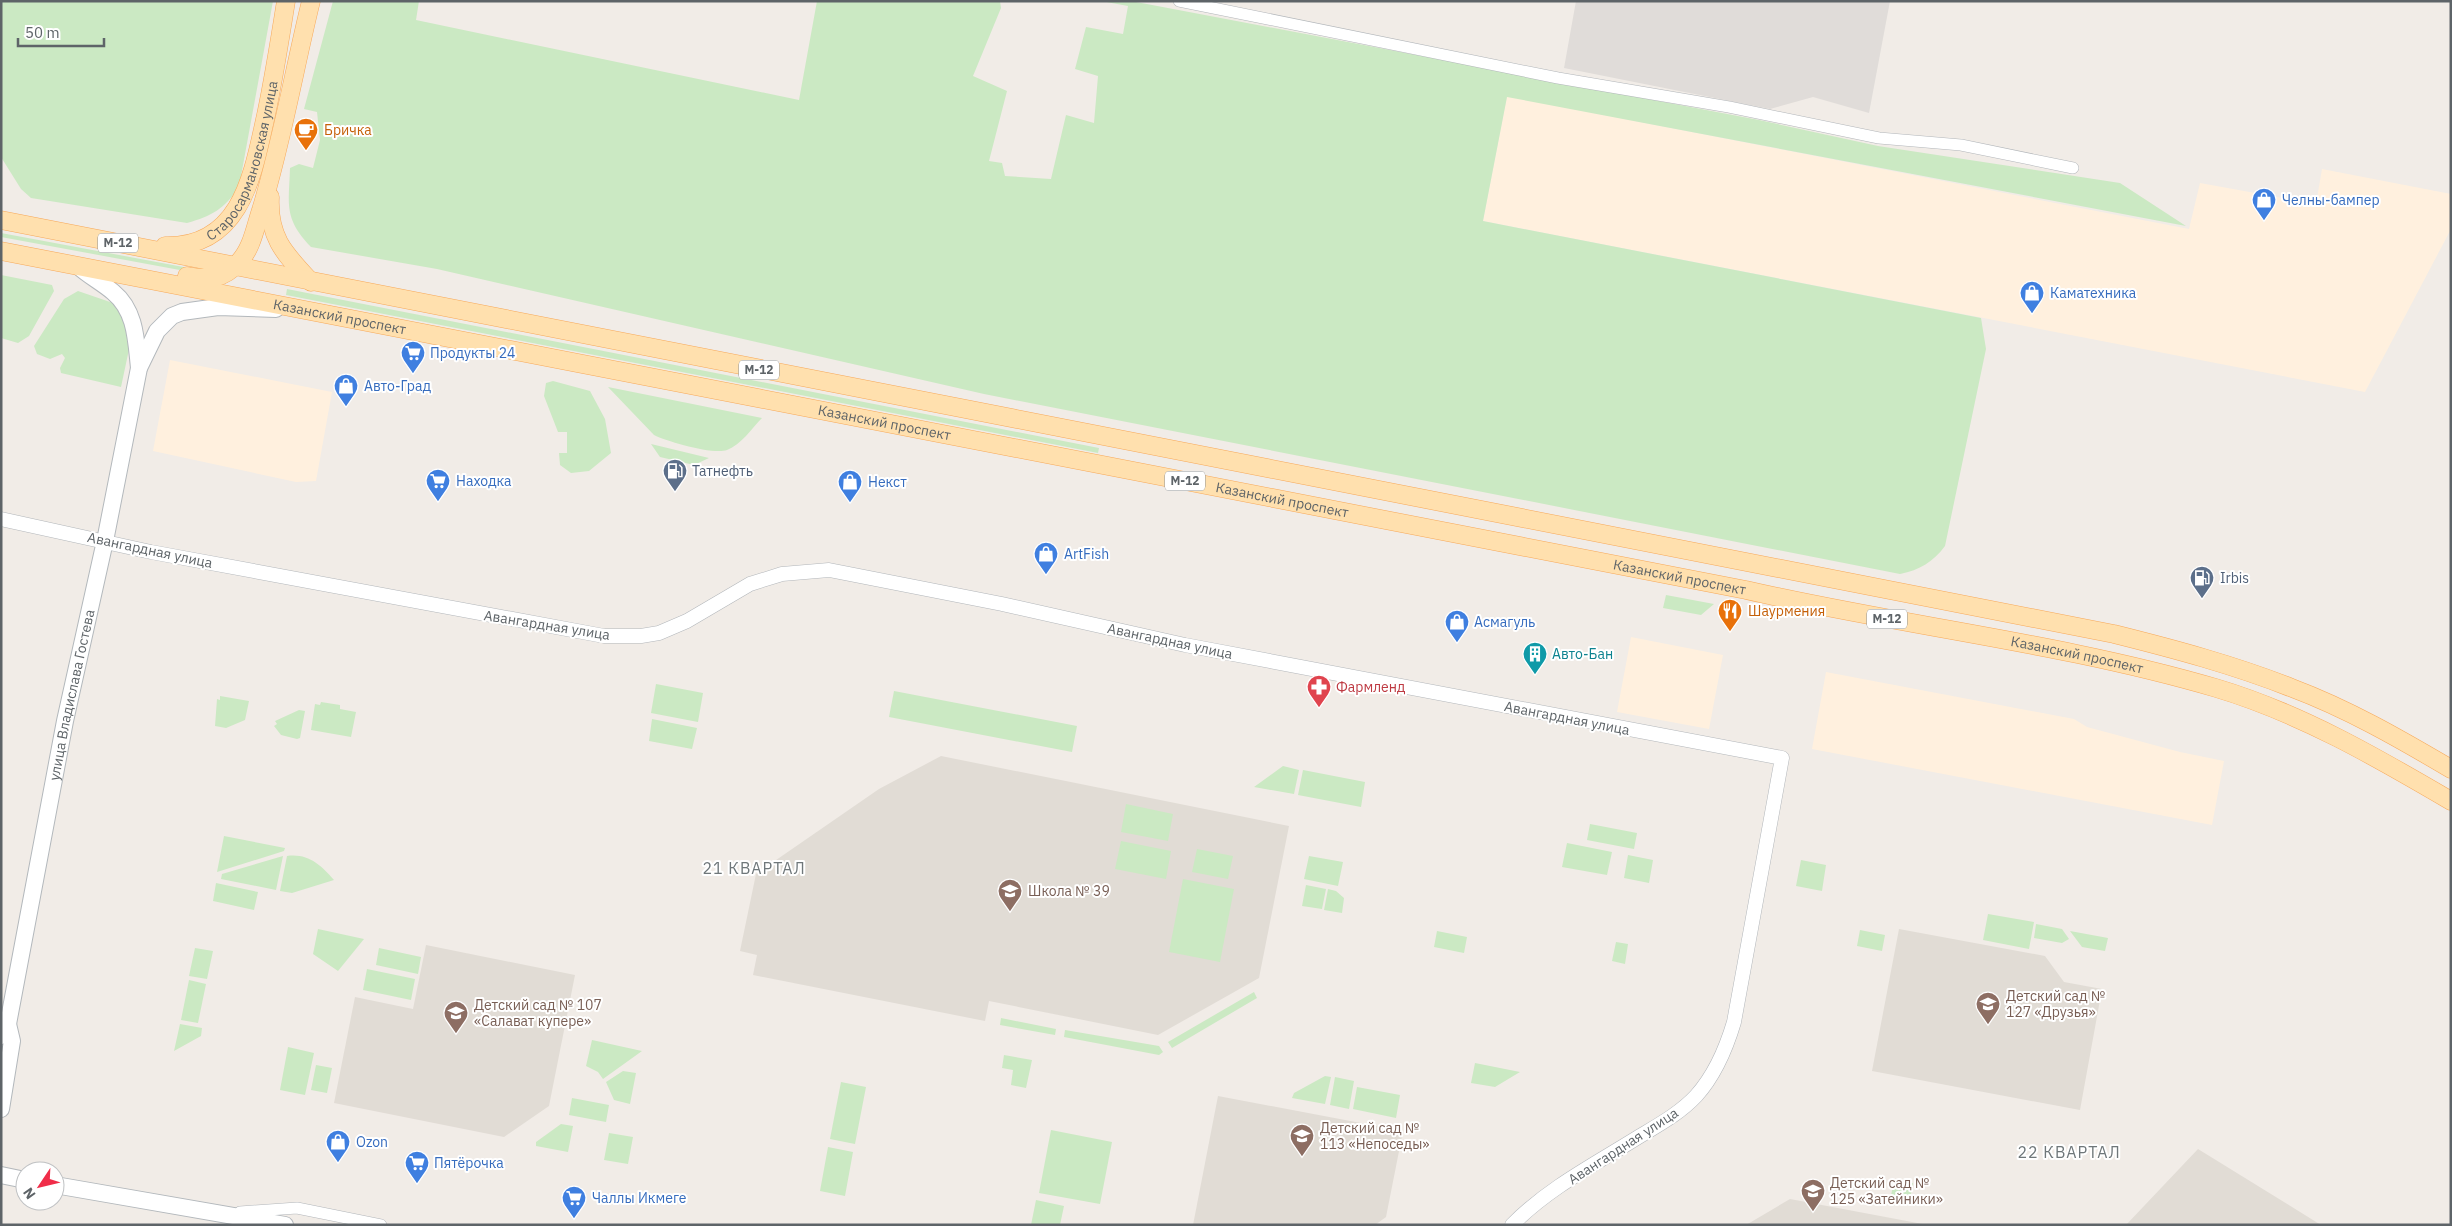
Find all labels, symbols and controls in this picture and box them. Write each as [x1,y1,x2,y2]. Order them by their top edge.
scale bar [18,15,104,47]
text: 50 m [25,23,60,42]
street label: Старосармановская улица [203,79,282,245]
cafe icon: Бричка [293,117,319,151]
place label: Бричка [324,121,372,139]
shop icon: Челны-бампер [2251,187,2277,221]
place label: Челны-бампер [2282,191,2380,209]
road number: М-12 [98,234,138,252]
shop icon: Каматехника [2019,280,2045,314]
place label: Каматехника [2050,284,2137,302]
street label: Казанский проспект [272,295,408,339]
supermarket icon: Продукты 24 [400,340,426,374]
place label: Продукты 24 [430,344,515,362]
road number: М-12 [739,360,779,380]
shop icon: Авто-Град [333,373,359,407]
place label: Авто-Град [364,377,431,395]
street label: Казанский проспект [817,401,953,444]
fuel station icon: Татнефть [662,458,688,492]
place label: Татнефть [692,462,753,480]
supermarket icon: Находка [425,468,451,502]
shop icon: Некст [837,469,863,503]
place label: Находка [456,472,512,490]
road number: М-12 [1165,472,1205,491]
place label: Некст [868,473,907,491]
street label: Казанский проспект [1214,478,1351,522]
street label: Авангардная улица [86,528,215,572]
shop icon: ArtFish [1033,541,1059,575]
place label: ArtFish [1064,545,1109,563]
street label: Казанский проспект [1612,555,1748,599]
fuel station icon: Irbis [2189,565,2215,599]
place label: Irbis [2220,569,2249,587]
restaurant icon: Шаурмения [1717,598,1743,632]
place label: Шаурмения [1748,602,1825,620]
street label: Авангардная улица [483,606,612,644]
street label: улица Владислава Гостева [45,607,99,782]
shop icon: Асмагуль [1444,609,1470,643]
road number: М-12 [1867,610,1907,628]
place label: Асмагуль [1474,613,1535,631]
street label: Авангардная улица [1106,619,1235,663]
street label: Казанский проспект [2009,632,2146,677]
building icon: Авто-Бан [1522,641,1548,675]
place label: Авто-Бан [1552,645,1613,663]
pharmacy icon: Фармленд [1306,674,1332,708]
place label: Фармленд [1336,678,1405,696]
street label: Авангардная улица [1503,697,1632,739]
district label: 21 КВАРТАЛ [702,858,806,878]
school or university icon: Школа № 39 [997,878,1023,912]
place label: Школа № 39 [1028,882,1110,900]
place label: Детский сад № 127 «Друзья» [2006,987,2105,1021]
school or university icon: Детский сад № 127 «Друзья» [1975,991,2001,1025]
place label: Детский сад № 107 «Салават купере» [474,996,602,1030]
school or university icon: Детский сад № 107 «Салават купере» [443,1000,469,1034]
street label: Авангардная улица [1565,1103,1682,1188]
place label: Детский сад № 113 «Непоседы» [1320,1119,1429,1153]
school or university icon: Детский сад № 113 «Непоседы» [1289,1123,1315,1157]
shop icon: Ozon [325,1129,351,1163]
place label: Ozon [356,1133,388,1151]
district label: 22 КВАРТАЛ [2017,1142,2121,1162]
supermarket icon: Пятёрочка [404,1150,430,1184]
place label: Пятёрочка [434,1154,504,1172]
north arrow [15,1161,65,1211]
place label: Детский сад № 125 «Затейники» [1830,1174,1943,1208]
school or university icon: Детский сад № 125 «Затейники» [1800,1178,1826,1212]
text: N [19,1184,40,1203]
supermarket icon: Чаллы Икмеге [561,1185,587,1219]
place label: Чаллы Икмеге [592,1189,687,1207]

